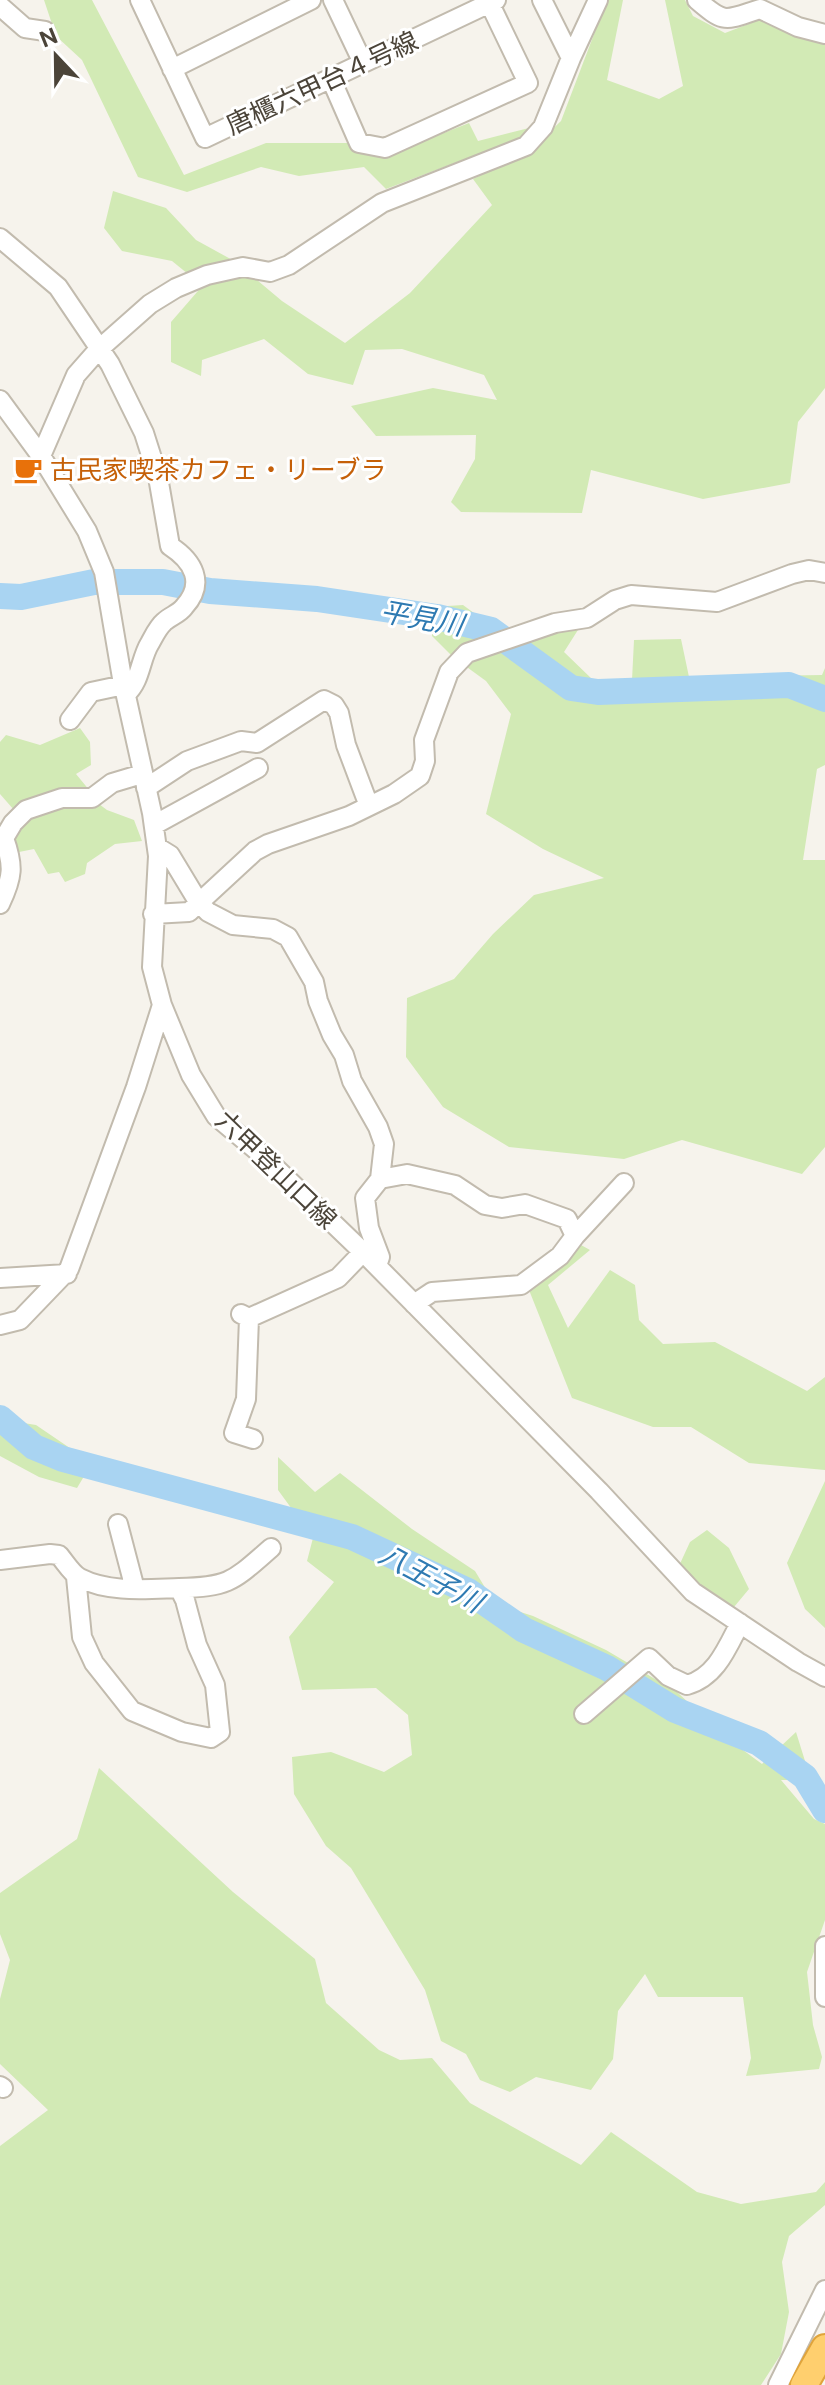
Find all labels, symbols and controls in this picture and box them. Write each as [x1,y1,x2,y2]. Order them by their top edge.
north arrow [16,16,96,96]
text: N [36,22,61,53]
street label: 唐櫃六甲台４号線 [221,25,423,141]
place label: 古民家喫茶カフェ・リーブラ [50,454,386,485]
cafe icon: 古民家喫茶カフェ・リーブラ [13,455,43,485]
water label: 平見川 [378,594,469,642]
street label: 六甲登山口線 [209,1104,343,1235]
water label: 八王子川 [374,1537,491,1620]

